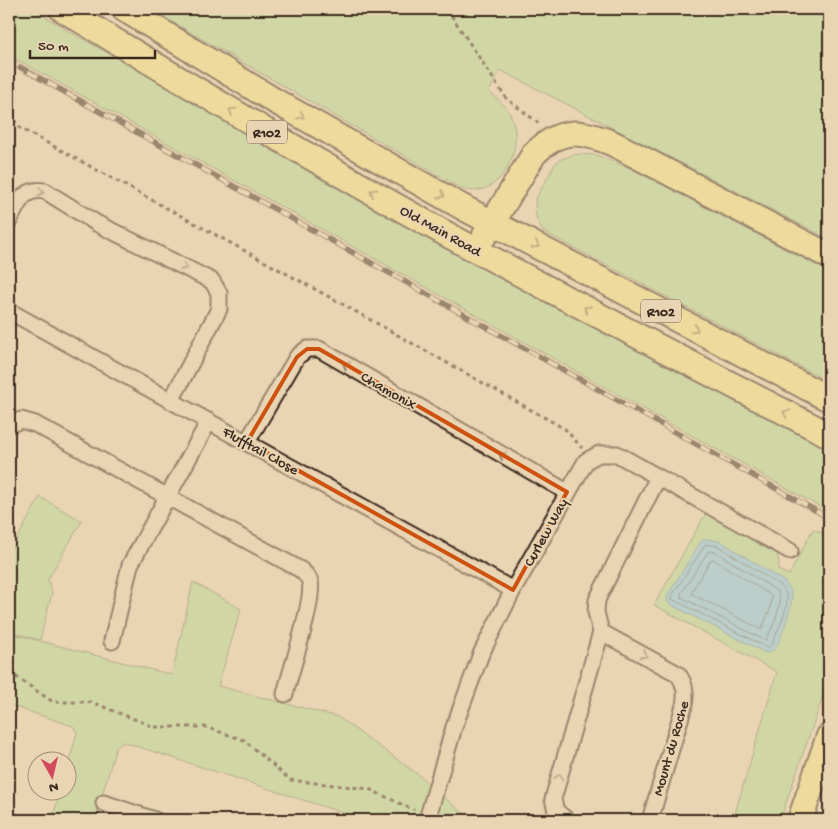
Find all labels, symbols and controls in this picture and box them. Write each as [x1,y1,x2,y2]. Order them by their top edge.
scale bar [30,28,155,60]
text: 50 m [38,38,69,56]
one-way arrow [229,108,238,118]
one-way arrow [295,109,304,119]
road number: R102 [247,120,287,144]
one-way arrow [38,186,46,197]
one-way arrow [369,188,378,198]
one-way arrow [437,189,446,199]
street label: Old Main Road [396,202,485,262]
one-way arrow [530,239,539,249]
one-way arrow [179,261,188,271]
road number: R102 [641,300,681,322]
one-way arrow [583,305,592,315]
one-way arrow [690,323,699,333]
one-way arrow [342,361,351,371]
street label: Chamonix [357,369,419,415]
one-way arrow [782,409,791,419]
street label: Flufftail Close [218,423,301,480]
one-way arrow [498,451,507,461]
street label: Curlew Way [521,495,573,570]
one-way arrow [639,648,648,658]
street label: Mount du Roche [650,699,694,798]
north arrow [28,752,78,802]
one-way arrow [554,774,564,782]
text: N [48,777,59,795]

